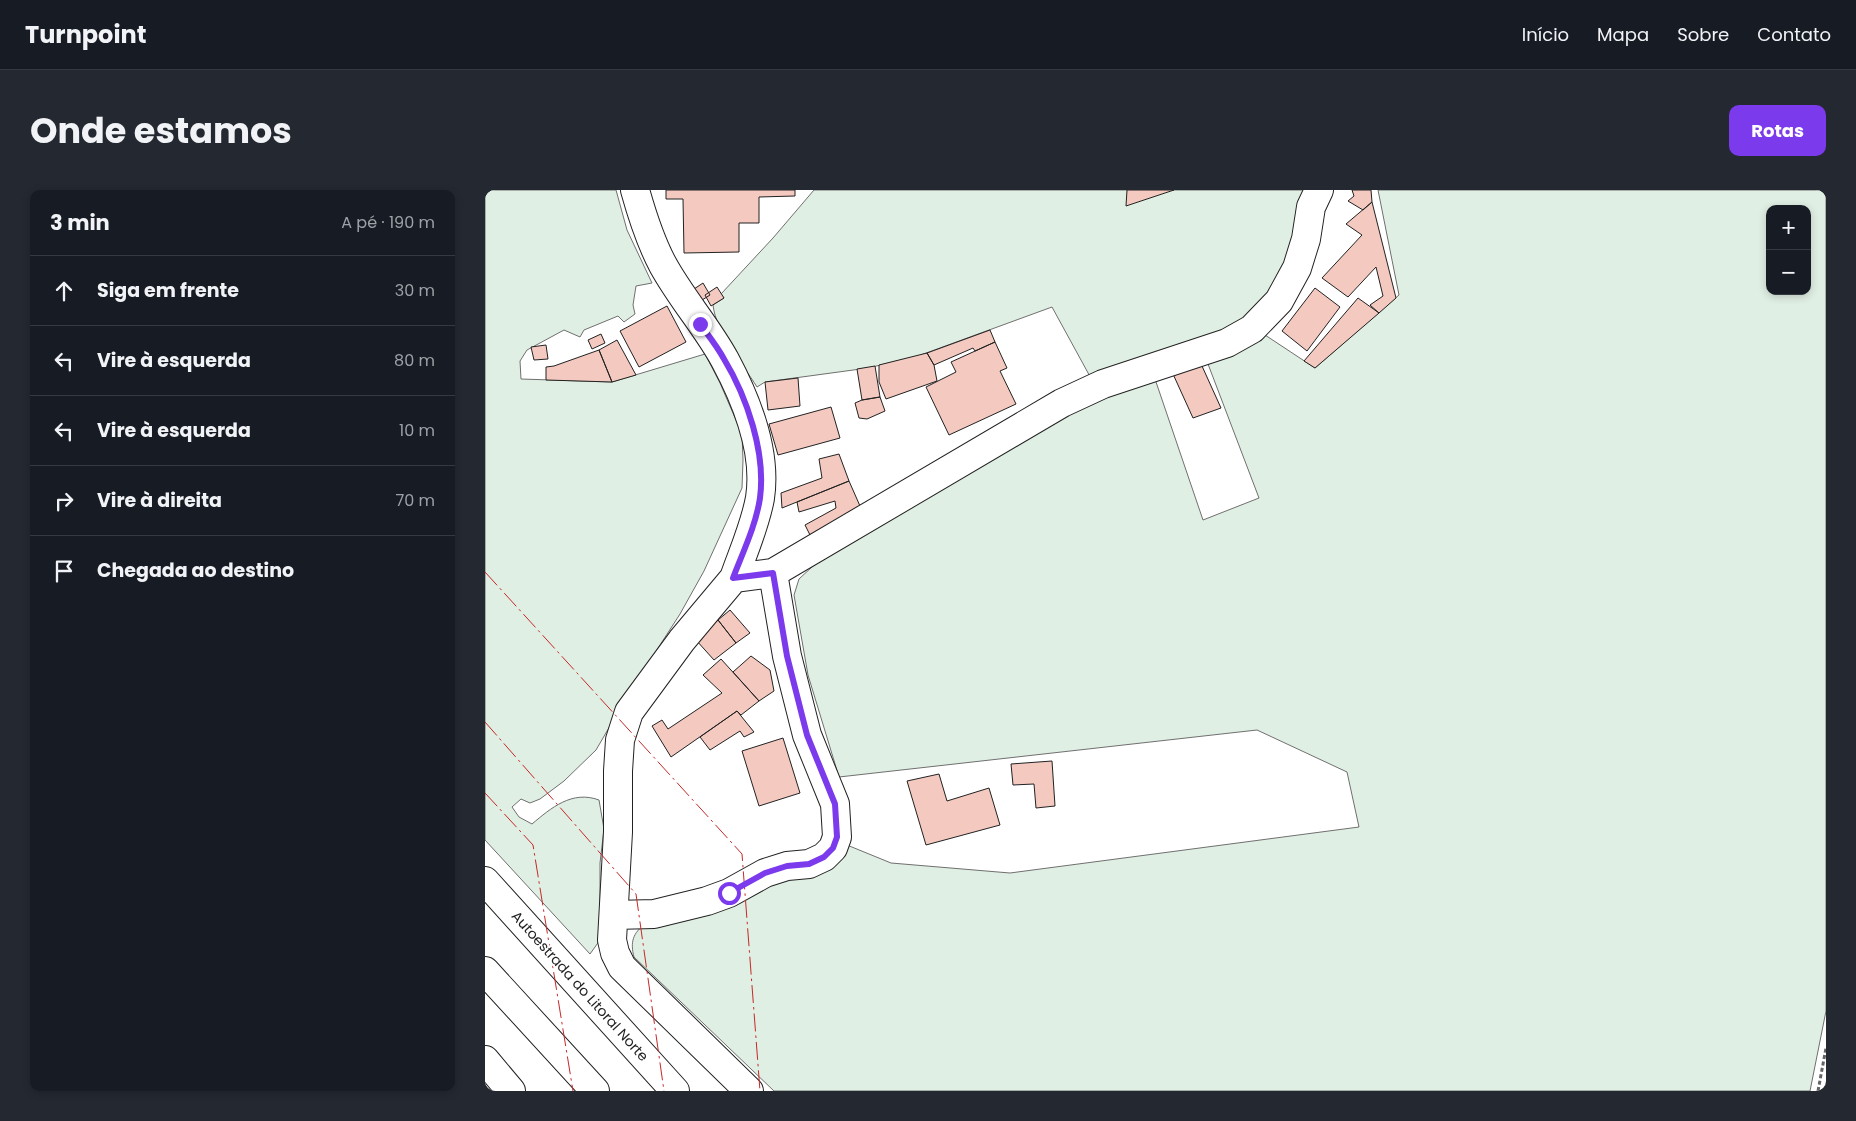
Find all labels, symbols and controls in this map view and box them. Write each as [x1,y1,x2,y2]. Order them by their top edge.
text: Turnpoint [25,18,146,51]
text: Início [1522,22,1569,47]
text: Mapa [1597,22,1649,47]
text: Sobre [1677,22,1729,47]
text: Contato [1757,22,1831,47]
button: Rotas [1729,105,1826,156]
text: Onde estamos [30,106,292,155]
map controls [1766,205,1811,295]
button: + [1766,205,1811,250]
text: 3 min [50,208,110,237]
text: A pé · 190 m [341,211,435,234]
button: − [1766,250,1811,295]
icon: ahead [50,277,78,305]
text: Siga em frente [97,277,239,304]
text: 30 m [395,279,435,302]
route end [689,313,712,336]
icon: left [50,347,78,375]
text: Vire à esquerda [97,347,251,374]
text: 80 m [394,349,435,372]
icon: left [50,417,78,445]
text: Vire à esquerda [97,417,251,444]
text: 10 m [399,419,435,442]
icon: right [50,487,78,515]
text: Vire à direita [97,487,222,514]
text: 70 m [395,489,435,512]
icon: arrive [50,557,78,585]
text: Chegada ao destino [97,557,294,584]
route start [718,882,741,905]
street label: Autoestrada do Litoral Norte [507,906,653,1066]

